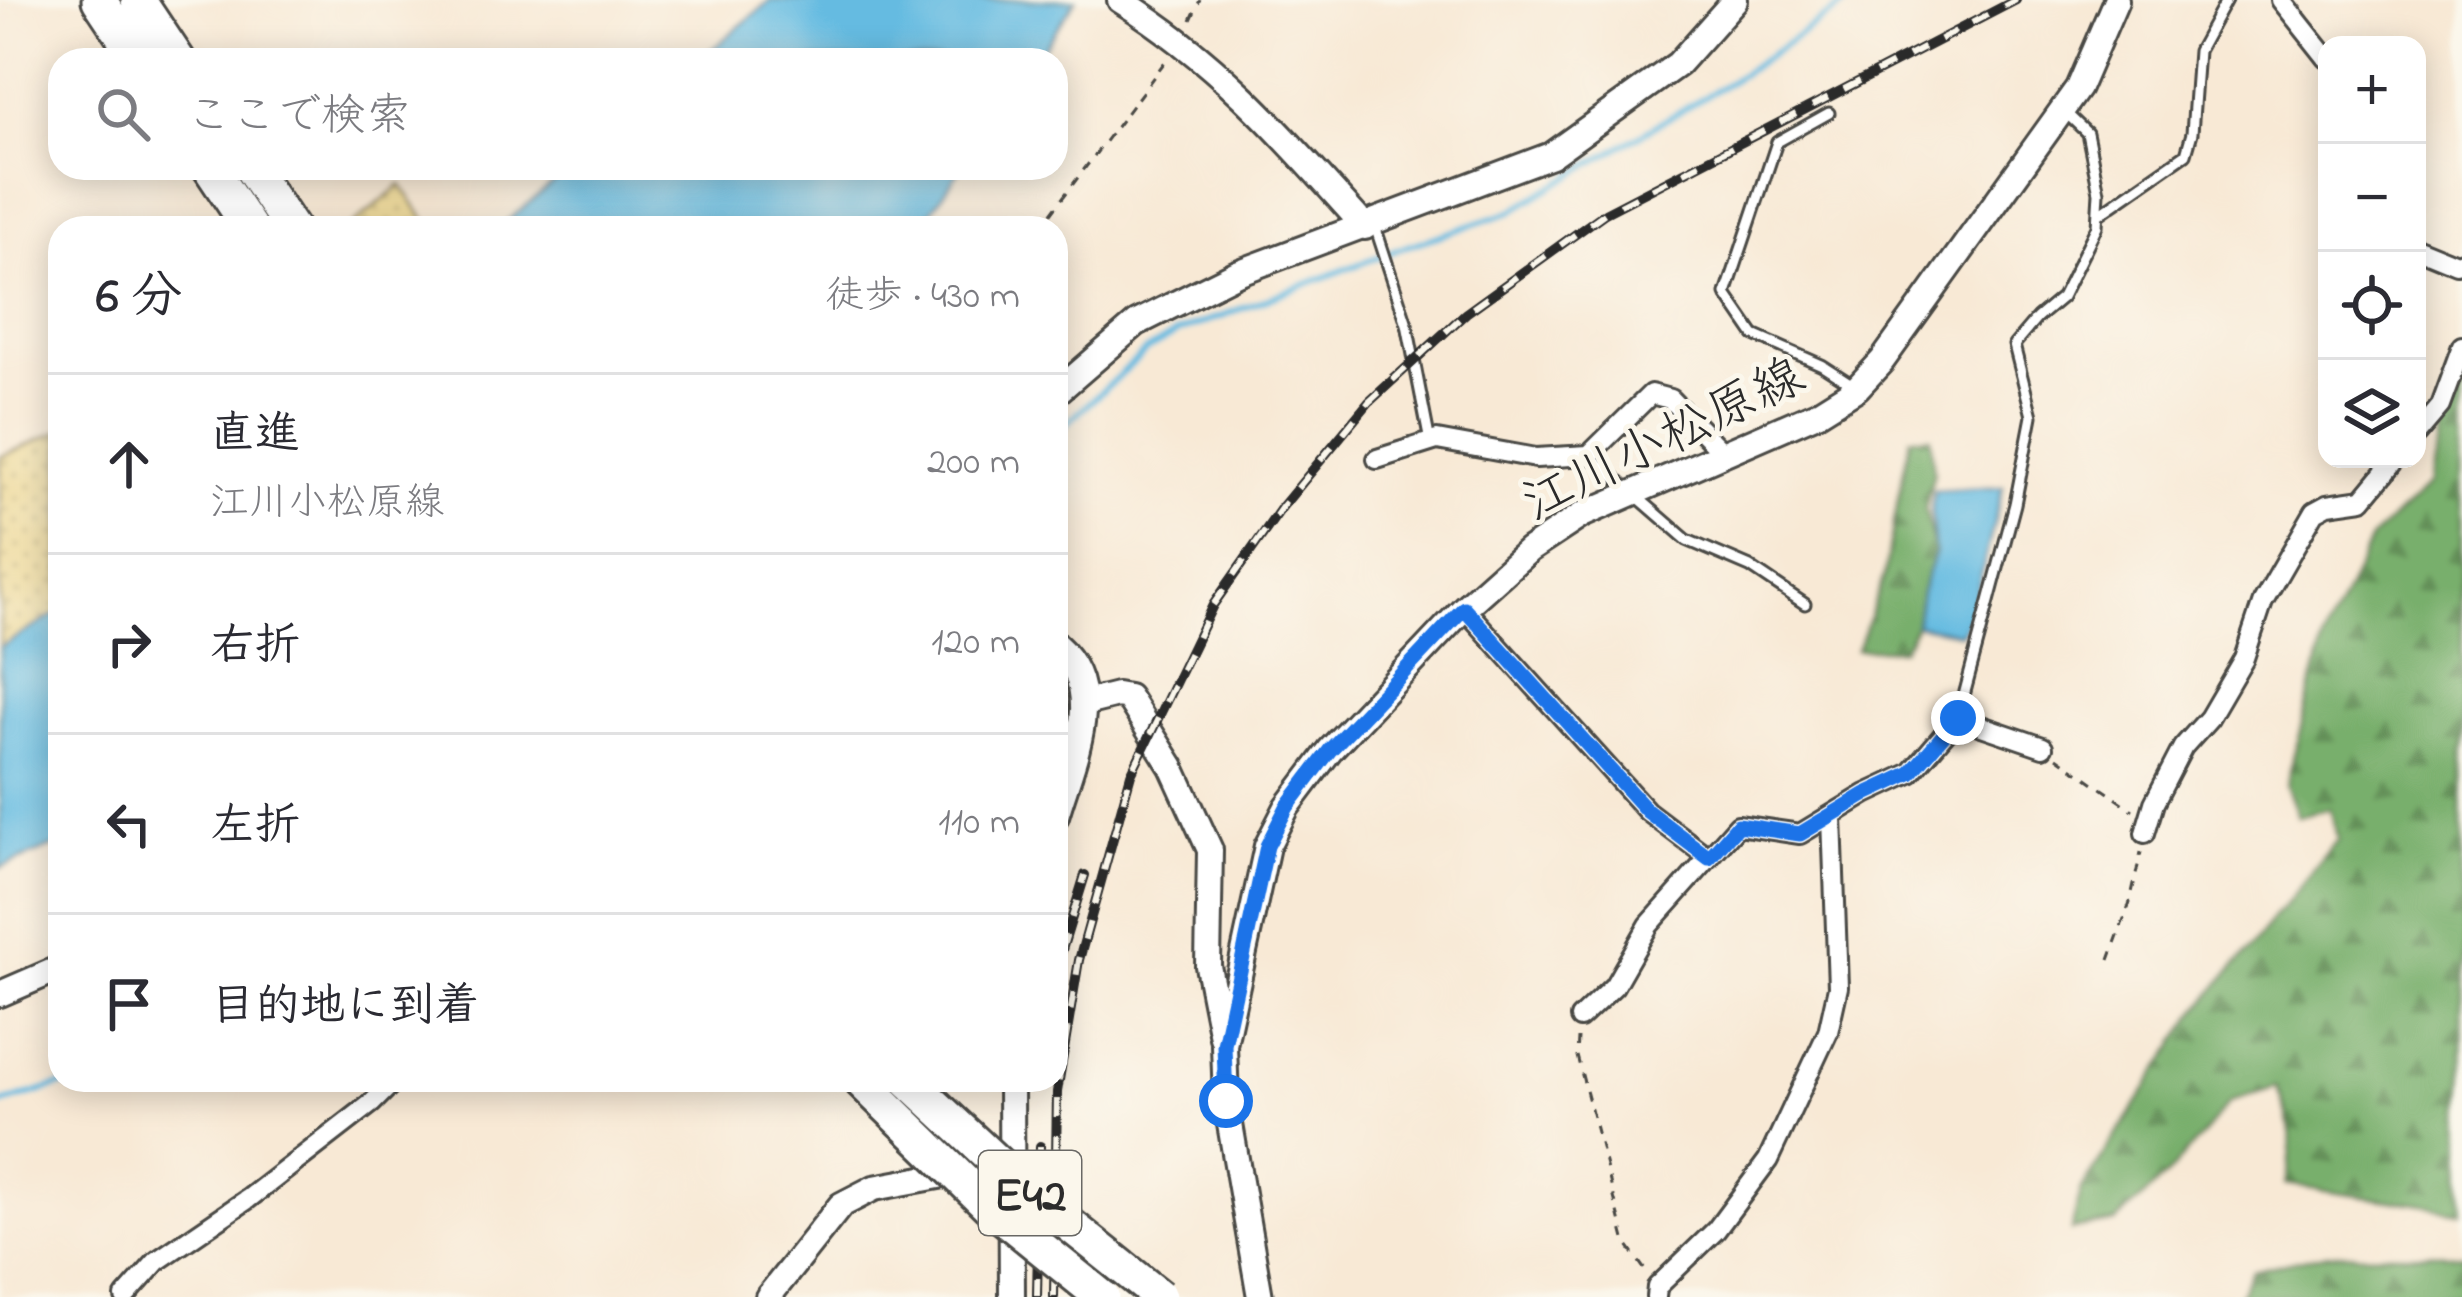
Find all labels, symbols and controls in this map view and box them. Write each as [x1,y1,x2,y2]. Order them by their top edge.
map controls [2318,36,2426,468]
button: + [2318,36,2426,144]
search box [48,48,1068,180]
icon: search [90,81,156,147]
text: ここで検索 [186,85,411,151]
button: − [2318,144,2426,252]
button: locate [2318,252,2426,360]
text: 6 分 [96,261,182,336]
text: 徒歩 · 430 m [825,269,1020,326]
street label: 江川小松原線 [1510,341,1818,543]
button: layers [2318,360,2426,468]
text: 直進 [210,403,300,469]
icon: ahead [96,431,162,497]
text: 200 m [927,435,1020,492]
text: 江川小松原線 [210,476,444,533]
icon: right [96,611,162,677]
text: 右折 [210,615,300,681]
text: 120 m [931,615,1020,672]
route end [1931,691,1985,745]
icon: left [96,791,162,857]
text: 左折 [210,795,300,861]
text: 110 m [938,795,1020,852]
icon: arrive [96,971,162,1037]
text: 目的地に到着 [210,975,480,1041]
route start [1199,1074,1253,1128]
road number: E42 [979,1151,1081,1235]

